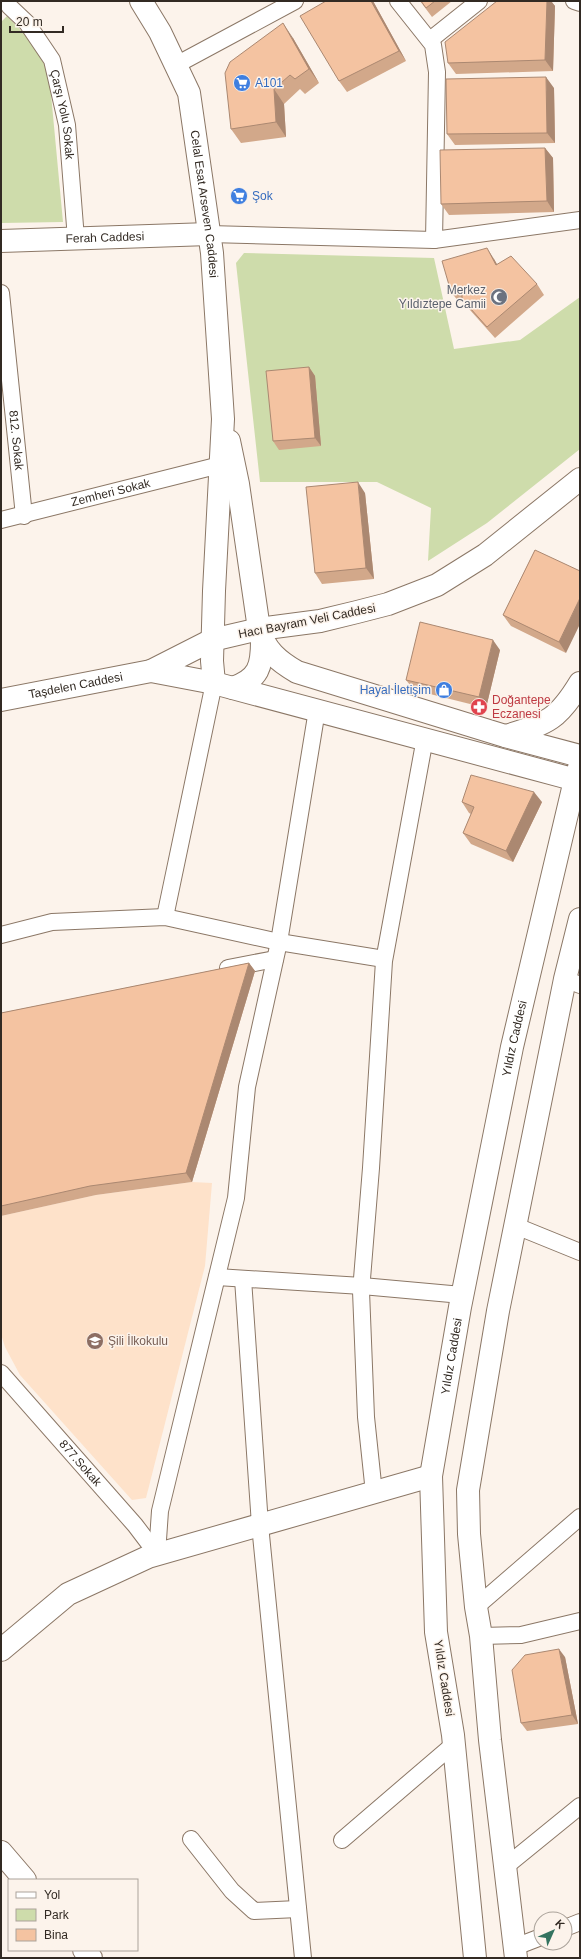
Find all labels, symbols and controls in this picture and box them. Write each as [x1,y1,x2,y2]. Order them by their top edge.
scale bar [10,8,63,34]
text: 20 m [16,15,43,29]
street label: Çarşı Yolu Sokak [47,68,77,161]
supermarket icon: A101 [232,73,252,93]
place label: A101 [255,76,283,90]
street label: Celal Esat Arseven Caddesi [187,129,221,278]
supermarket icon: Şok [229,186,249,206]
place label: Şok [252,189,274,203]
street label: Ferah Caddesi [65,229,145,246]
place label: Merkez Yıldıztepe Camii [399,283,486,311]
mosque icon: Merkez Yıldıztepe Camii [489,287,509,307]
street label: 812. Sokak [6,410,26,472]
street label: Zemheri Sokak [70,476,152,509]
street label: Hacı Bayram Veli Caddesi [237,601,377,641]
street label: Taşdelen Caddesi [27,670,124,702]
shop icon: Hayal İletişim [434,680,454,700]
place label: Hayal İletişim [360,683,431,697]
place label: Doğantepe Eczanesi [492,693,551,721]
pharmacy icon: Doğantepe Eczanesi [469,697,489,717]
street label: Yıldız Caddesi [499,999,530,1078]
street label: Yıldız Caddesi [438,1317,465,1396]
school or university icon: Şili İlkokulu [85,1331,105,1351]
place label: Şili İlkokulu [108,1334,168,1348]
street label: 877.Sokak [56,1437,105,1490]
street label: Yıldız Caddesi [431,1639,457,1717]
legend [8,1879,138,1951]
text: Yol [44,1888,60,1902]
text: Park [44,1908,70,1922]
north arrow [533,1911,573,1951]
text: K [553,1917,567,1931]
text: Bina [44,1928,68,1942]

